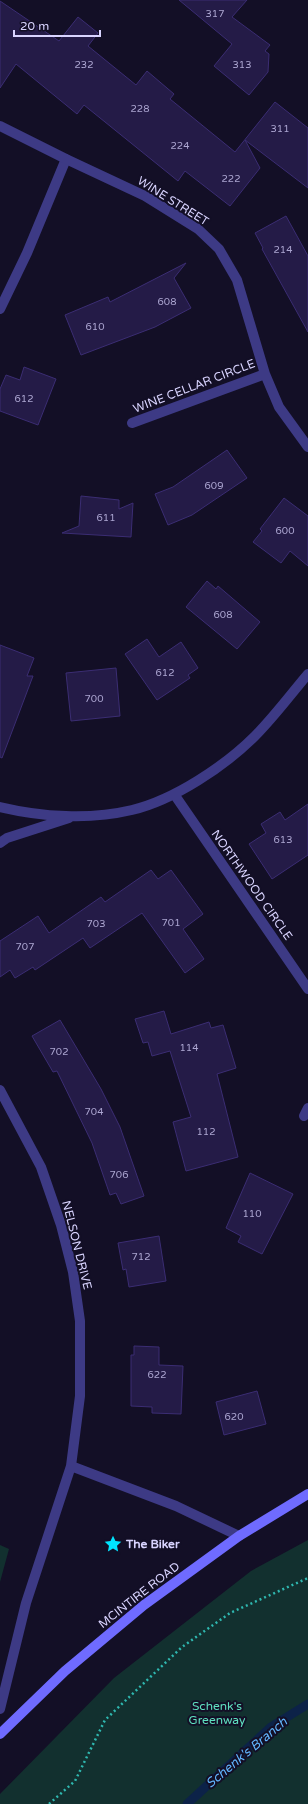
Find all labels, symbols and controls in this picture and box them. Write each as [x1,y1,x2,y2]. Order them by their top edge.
house number: 317 [206,8,224,20]
scale bar [14,12,100,38]
text: 20 m [20,19,49,33]
house number: 232 [75,59,93,71]
house number: 313 [233,59,251,71]
house number: 228 [131,103,149,115]
house number: 311 [271,123,289,135]
house number: 224 [171,140,189,152]
street label: WINE STREET [135,173,212,229]
house number: 222 [222,173,240,185]
house number: 214 [274,244,292,256]
house number: 608 [158,296,176,308]
house number: 610 [86,321,104,333]
street label: WINE CELLAR CIRCLE [131,356,257,416]
house number: 612 [15,393,33,405]
house number: 609 [205,480,223,492]
house number: 611 [97,512,115,524]
house number: 600 [276,525,294,537]
house number: 608 [214,609,232,621]
house number: 612 [156,667,174,679]
house number: 700 [85,693,103,705]
street label: NORTHWOOD CIRCLE [209,827,296,943]
house number: 613 [274,834,292,846]
house number: 701 [162,917,180,929]
house number: 703 [87,918,105,930]
house number: 707 [16,941,34,953]
house number: 114 [180,1042,198,1054]
house number: 702 [50,1046,68,1058]
house number: 704 [85,1106,103,1118]
house number: 112 [197,1126,215,1138]
house number: 706 [110,1169,128,1181]
street label: NELSON DRIVE [59,1199,95,1291]
house number: 110 [243,1208,261,1220]
house number: 712 [132,1251,150,1263]
house number: 622 [148,1369,166,1381]
house number: 620 [225,1411,243,1423]
place icon: The Biker [103,1534,123,1554]
place label: The Biker [125,1537,180,1551]
street label: MCINTIRE ROAD [96,1559,182,1631]
park label: Schenk's Greenway [189,1699,246,1727]
water label: Schenk's Branch [203,1713,292,1792]

